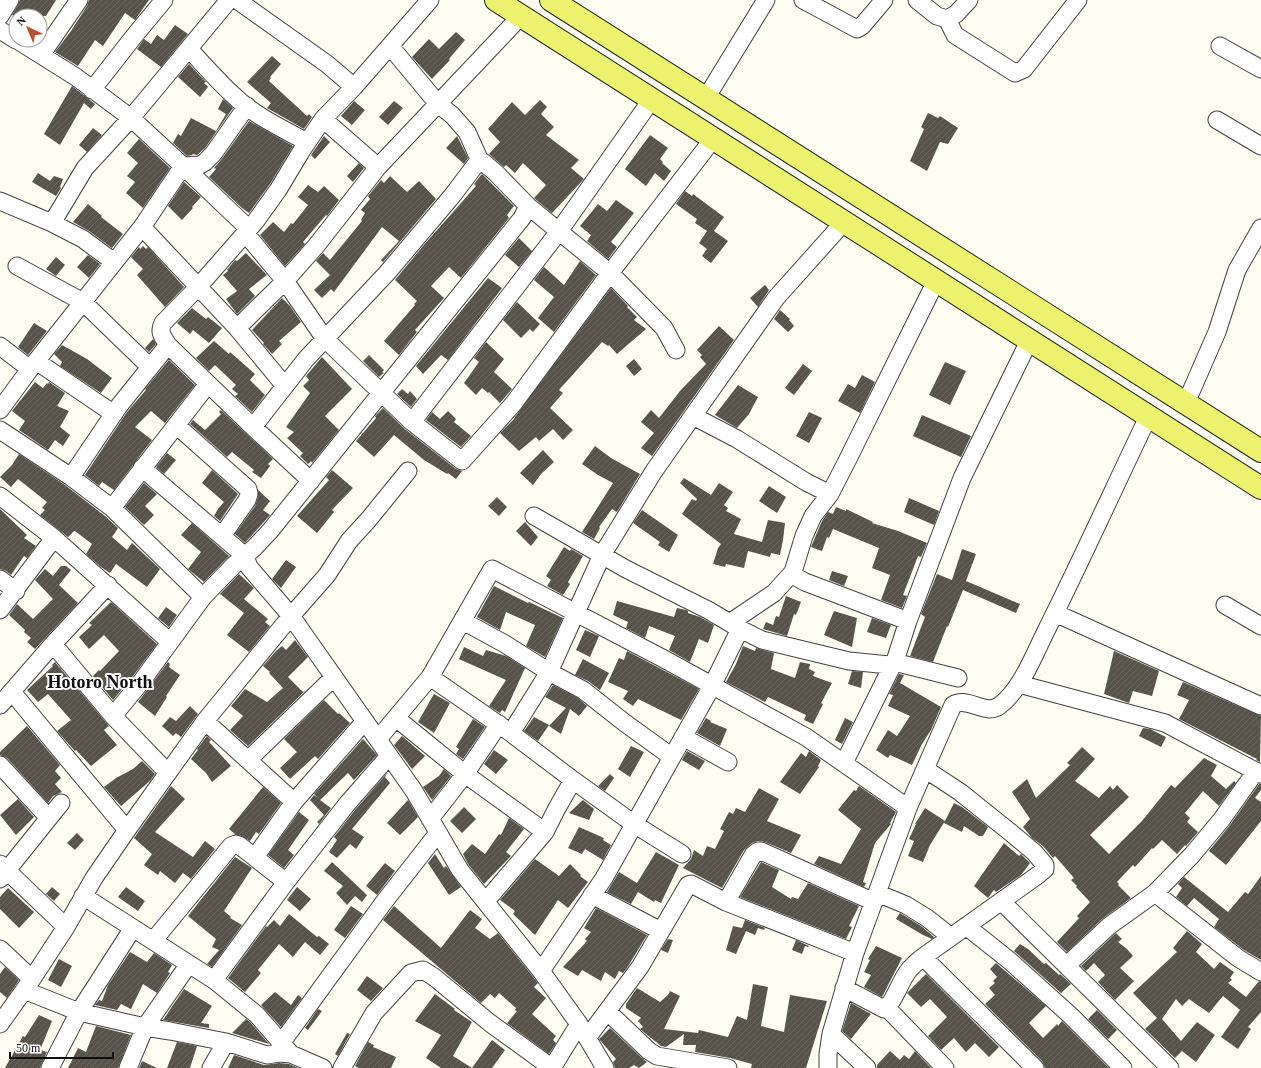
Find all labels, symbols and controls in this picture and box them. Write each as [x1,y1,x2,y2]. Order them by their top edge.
north arrow [8,8,48,48]
text: N [14,14,28,28]
district label: Hotoro North [47,672,153,692]
scale bar [10,1034,113,1060]
text: 50 m [16,1041,41,1055]

